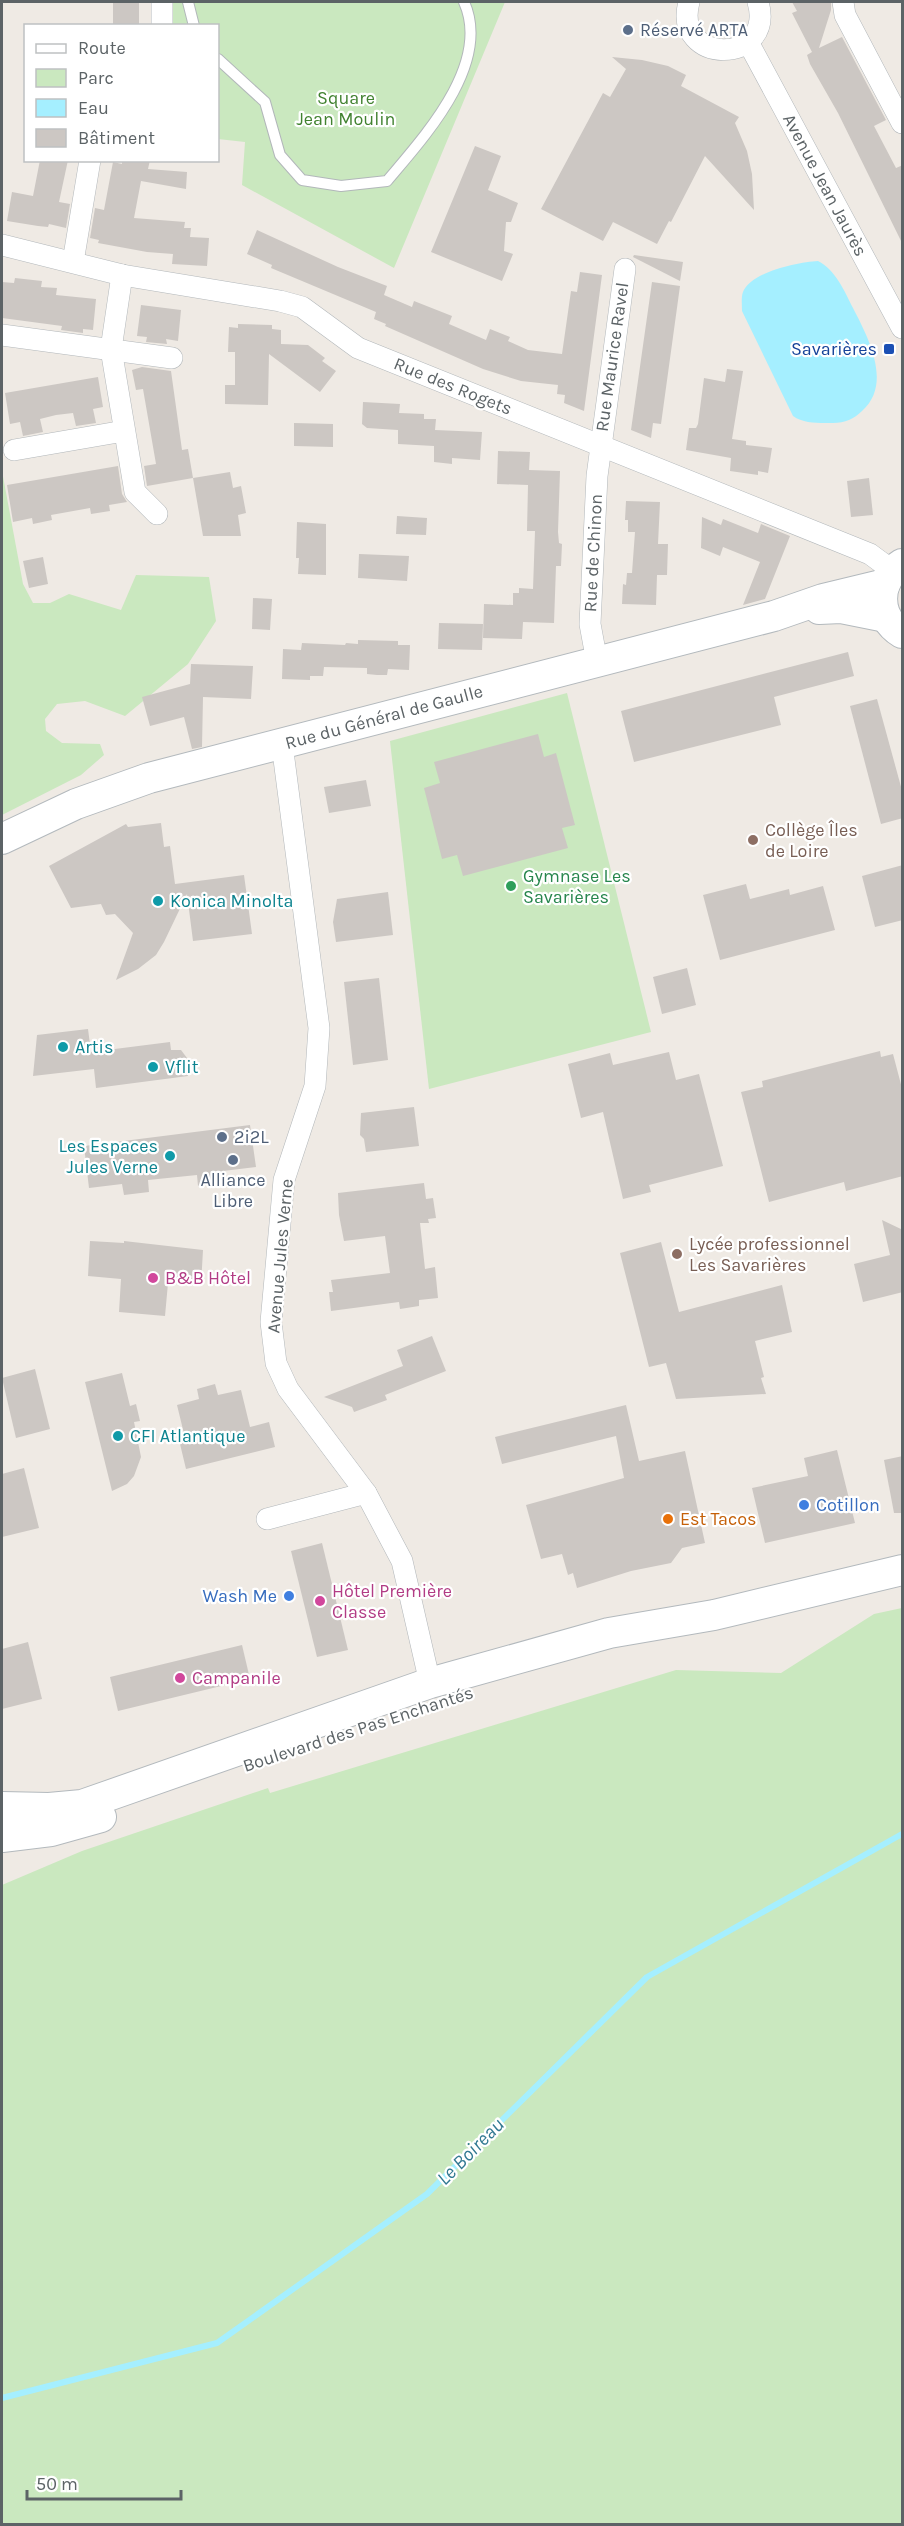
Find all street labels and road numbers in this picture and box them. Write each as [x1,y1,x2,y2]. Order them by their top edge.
street label: Avenue Jean Jaurès [778,110,872,260]
street label: Rue Maurice Ravel [591,281,633,433]
street label: Rue des Rogets [391,352,515,420]
street label: Rue de Chinon [579,493,607,613]
street label: Rue du Général de Gaulle [283,680,485,754]
street label: Avenue Jules Verne [262,1178,298,1334]
street label: Boulevard des Pas Enchantés [240,1681,476,1777]

